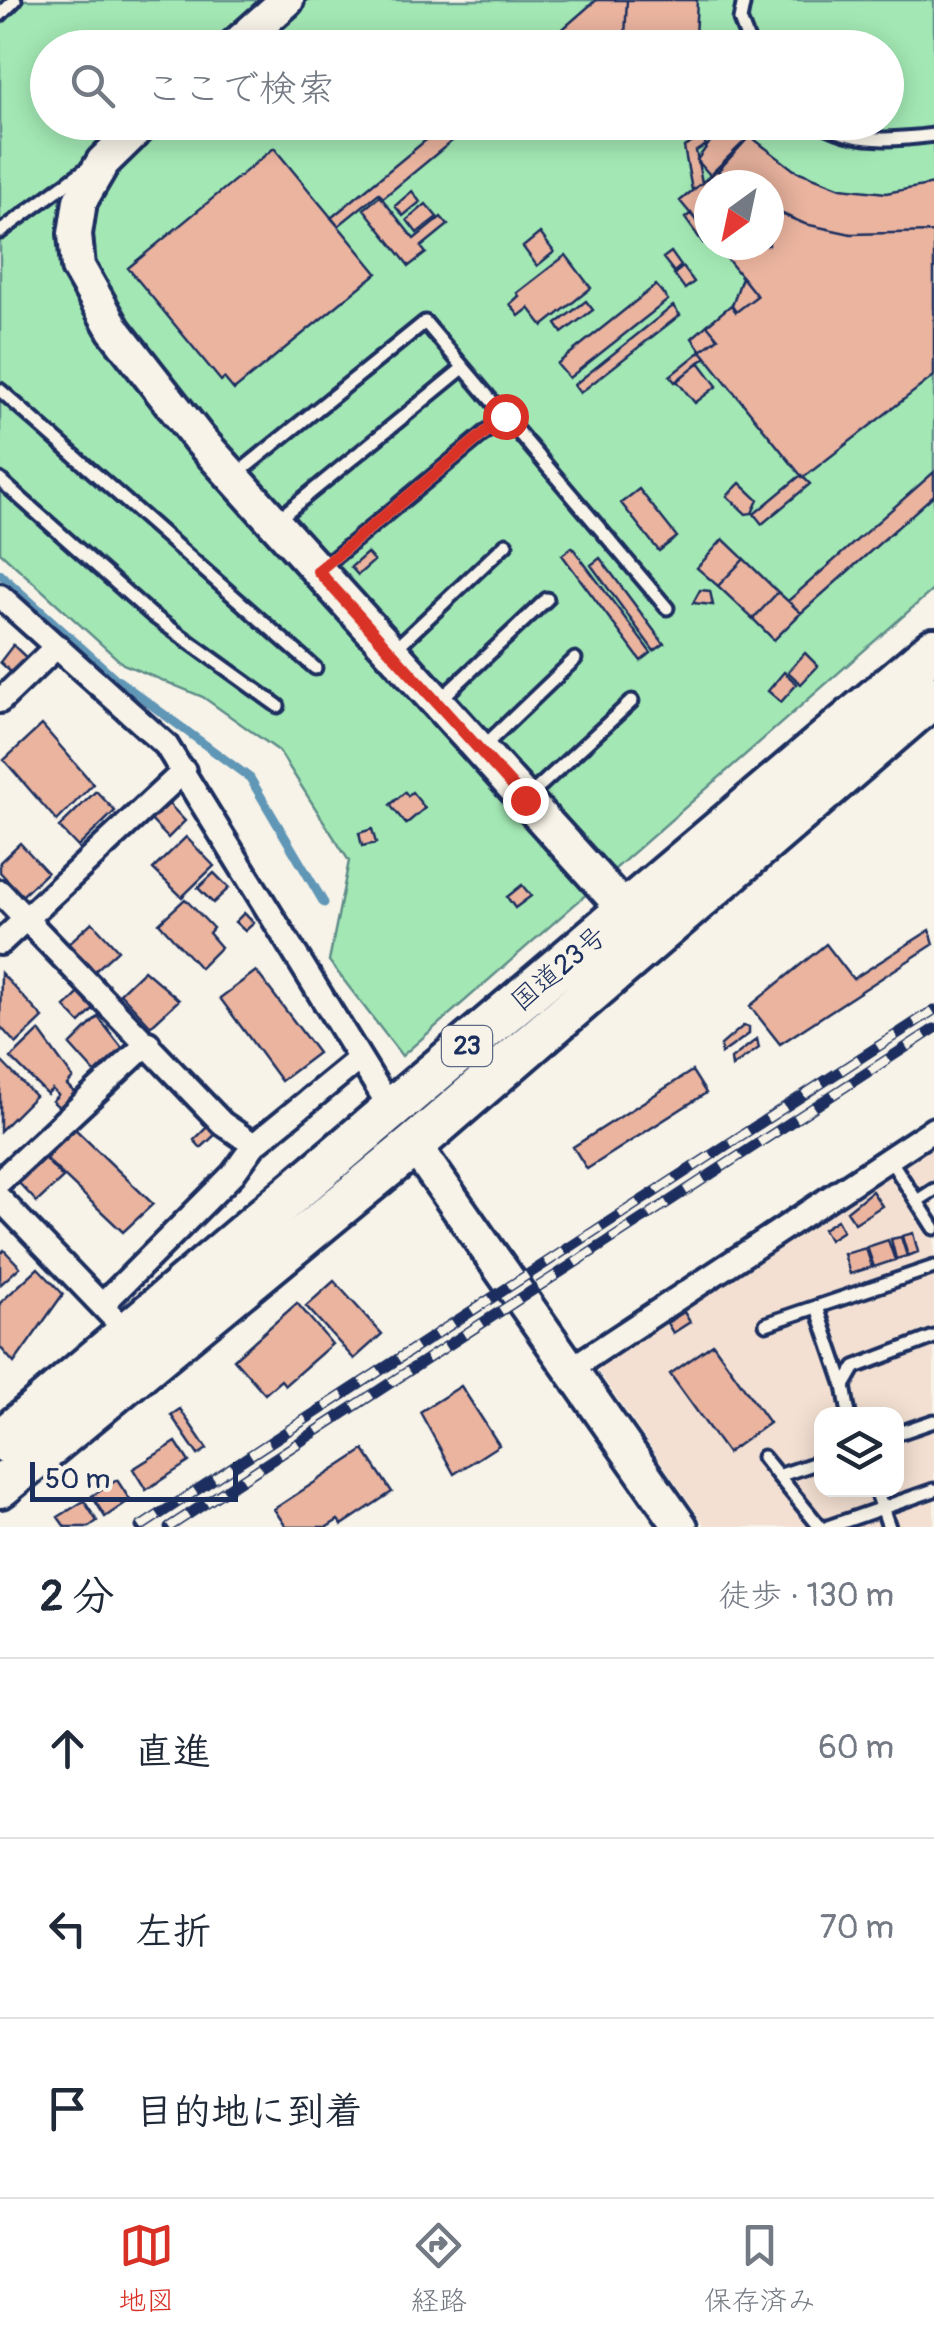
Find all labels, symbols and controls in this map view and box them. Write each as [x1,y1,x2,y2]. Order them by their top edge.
search box [30,30,904,140]
icon: search [65,58,120,113]
text: ここで検索 [145,65,335,113]
north arrow [694,170,784,260]
route start [483,394,529,440]
route end [503,778,549,824]
street label: 国道23号 [504,919,614,1019]
road number: 23 [442,1026,492,1066]
map controls [814,1407,904,1497]
button: layers [814,1407,904,1497]
scale bar [30,1457,238,1502]
text: 50 m [45,1462,110,1497]
text: 2 分 [40,1571,115,1623]
text: 徒歩 · 130 m [718,1576,894,1616]
icon: ahead [40,1721,95,1776]
text: 直進 [135,1728,211,1776]
text: 60 m [818,1728,894,1768]
icon: left [40,1901,95,1956]
text: 左折 [135,1908,211,1956]
text: 70 m [820,1908,894,1948]
icon: arrive [40,2081,95,2136]
text: 目的地に到着 [135,2088,363,2136]
tab: 地図 [118,2218,174,2319]
tab: 経路 [411,2218,467,2319]
tab: 保存済み [704,2218,816,2319]

